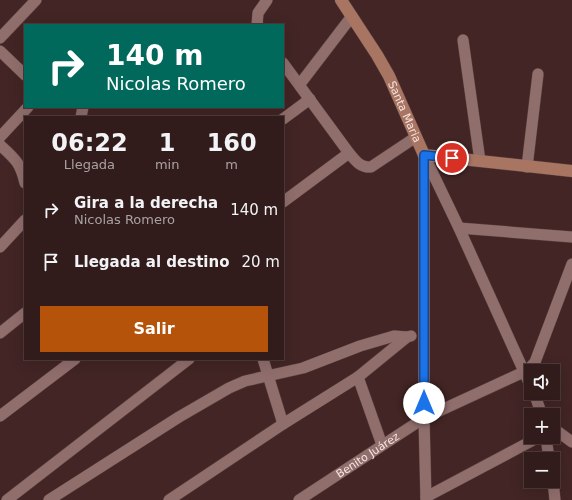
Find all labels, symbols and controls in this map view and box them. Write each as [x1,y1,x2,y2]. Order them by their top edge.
text: 140 m [106,39,203,72]
icon: right [40,40,92,92]
text: Nicolas Romero [106,73,246,94]
street label: Santa Maria [385,79,424,145]
text: 06:22 [51,129,128,157]
text: 1 [159,129,175,157]
text: 160 [207,129,257,157]
pin [435,141,469,175]
icon: arrive [441,147,463,169]
text: Llegada [64,157,115,172]
text: min [155,157,179,172]
text: m [225,157,238,172]
text: Gira a la derecha [74,194,218,212]
icon: right [40,199,62,221]
text: 140 m [230,201,278,219]
text: Nicolas Romero [74,212,175,227]
icon: arrive [40,251,62,273]
text: Llegada al destino [74,253,229,271]
text: 20 m [241,253,280,271]
button: Salir [40,306,268,352]
map controls [524,364,560,488]
button: sound [524,364,560,400]
position arrow [403,382,445,424]
button: + [524,408,560,444]
street label: Benito Juárez [334,430,402,481]
button: − [524,452,560,488]

